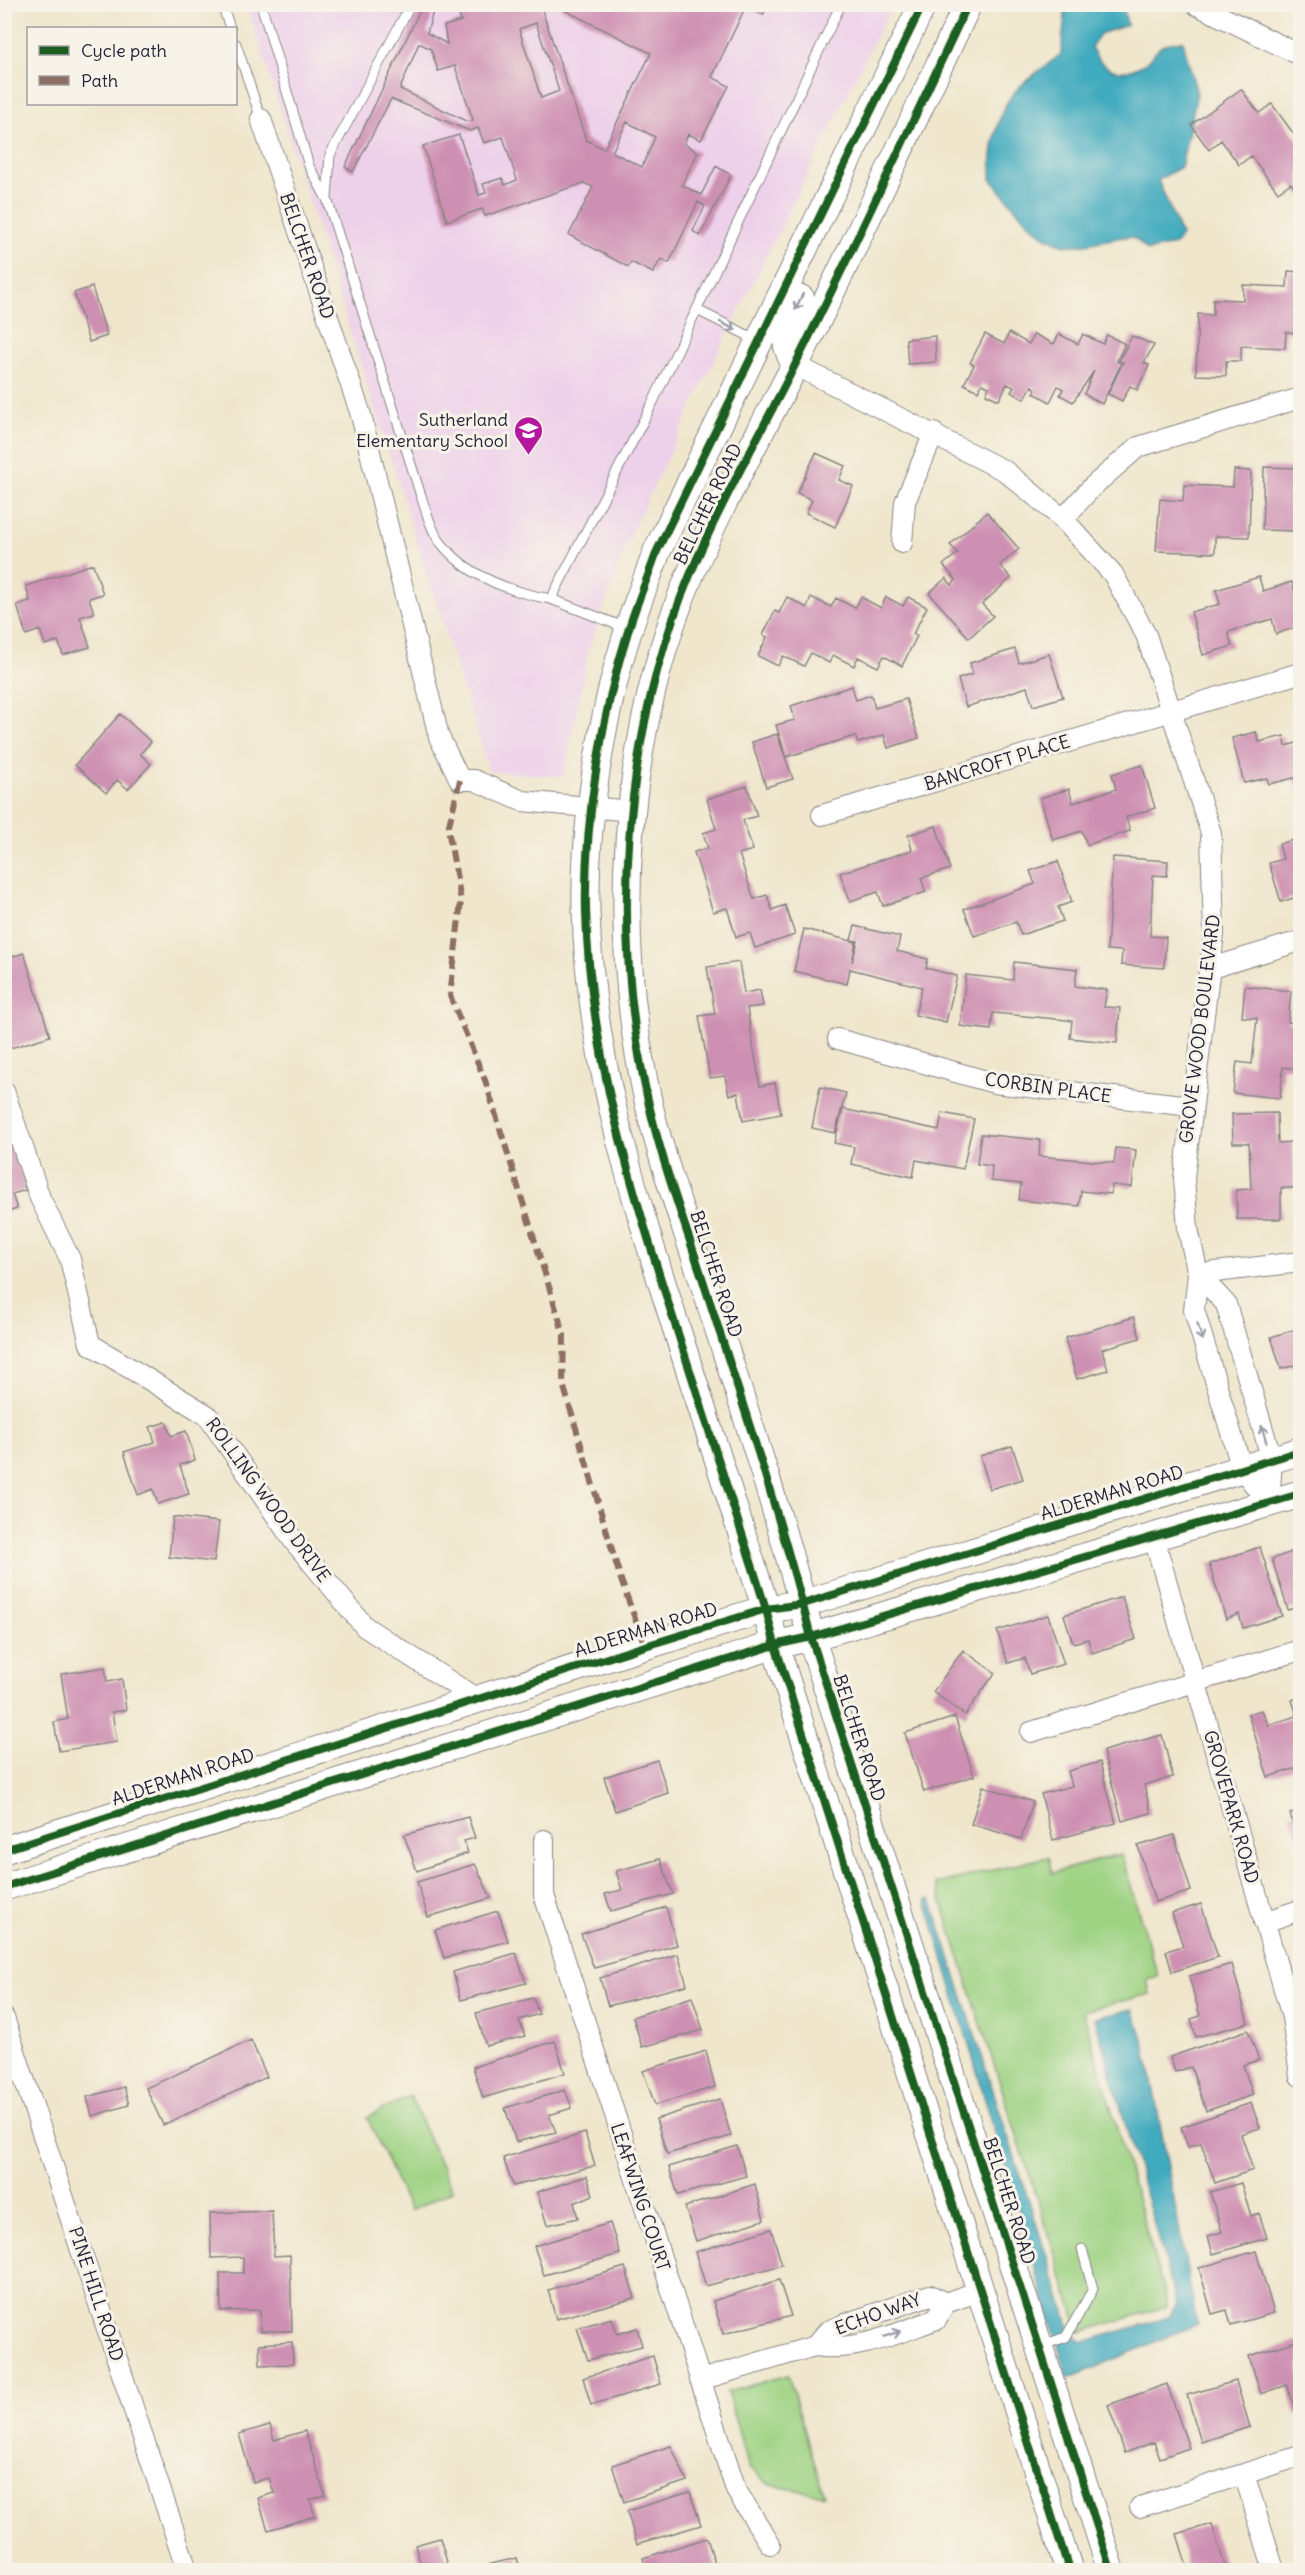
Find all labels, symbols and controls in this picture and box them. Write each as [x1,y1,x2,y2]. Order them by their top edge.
legend [27,27,237,105]
text: Cycle path [81,39,167,62]
text: Path [81,69,118,92]
street label: BELCHER ROAD [275,190,340,322]
one-way arrow [793,293,805,311]
one-way arrow [719,321,737,332]
place label: Sutherland Elementary School [356,408,508,452]
school or university icon: Sutherland Elementary School [513,414,545,456]
street label: BELCHER ROAD [668,439,747,568]
street label: BANCROFT PLACE [921,729,1073,796]
street label: GROVE WOOD BOULEVARD [1174,913,1225,1145]
street label: CORBIN PLACE [983,1067,1113,1108]
street label: BELCHER ROAD [685,1208,748,1340]
one-way arrow [1195,1322,1206,1341]
street label: ROLLING WOOD DRIVE [201,1413,336,1586]
one-way arrow [1258,1425,1269,1444]
street label: ALDERMAN ROAD [1037,1460,1186,1525]
street label: ALDERMAN ROAD [571,1597,720,1662]
street label: BELCHER ROAD [828,1672,891,1804]
street label: GROVEPARK ROAD [1199,1728,1264,1886]
street label: ALDERMAN ROAD [109,1743,257,1810]
street label: LEAFWING COURT [606,2120,675,2274]
street label: BELCHER ROAD [978,2135,1041,2267]
street label: PINE HILL ROAD [64,2224,129,2364]
street label: ECHO WAY [832,2287,924,2340]
one-way arrow [882,2328,901,2339]

